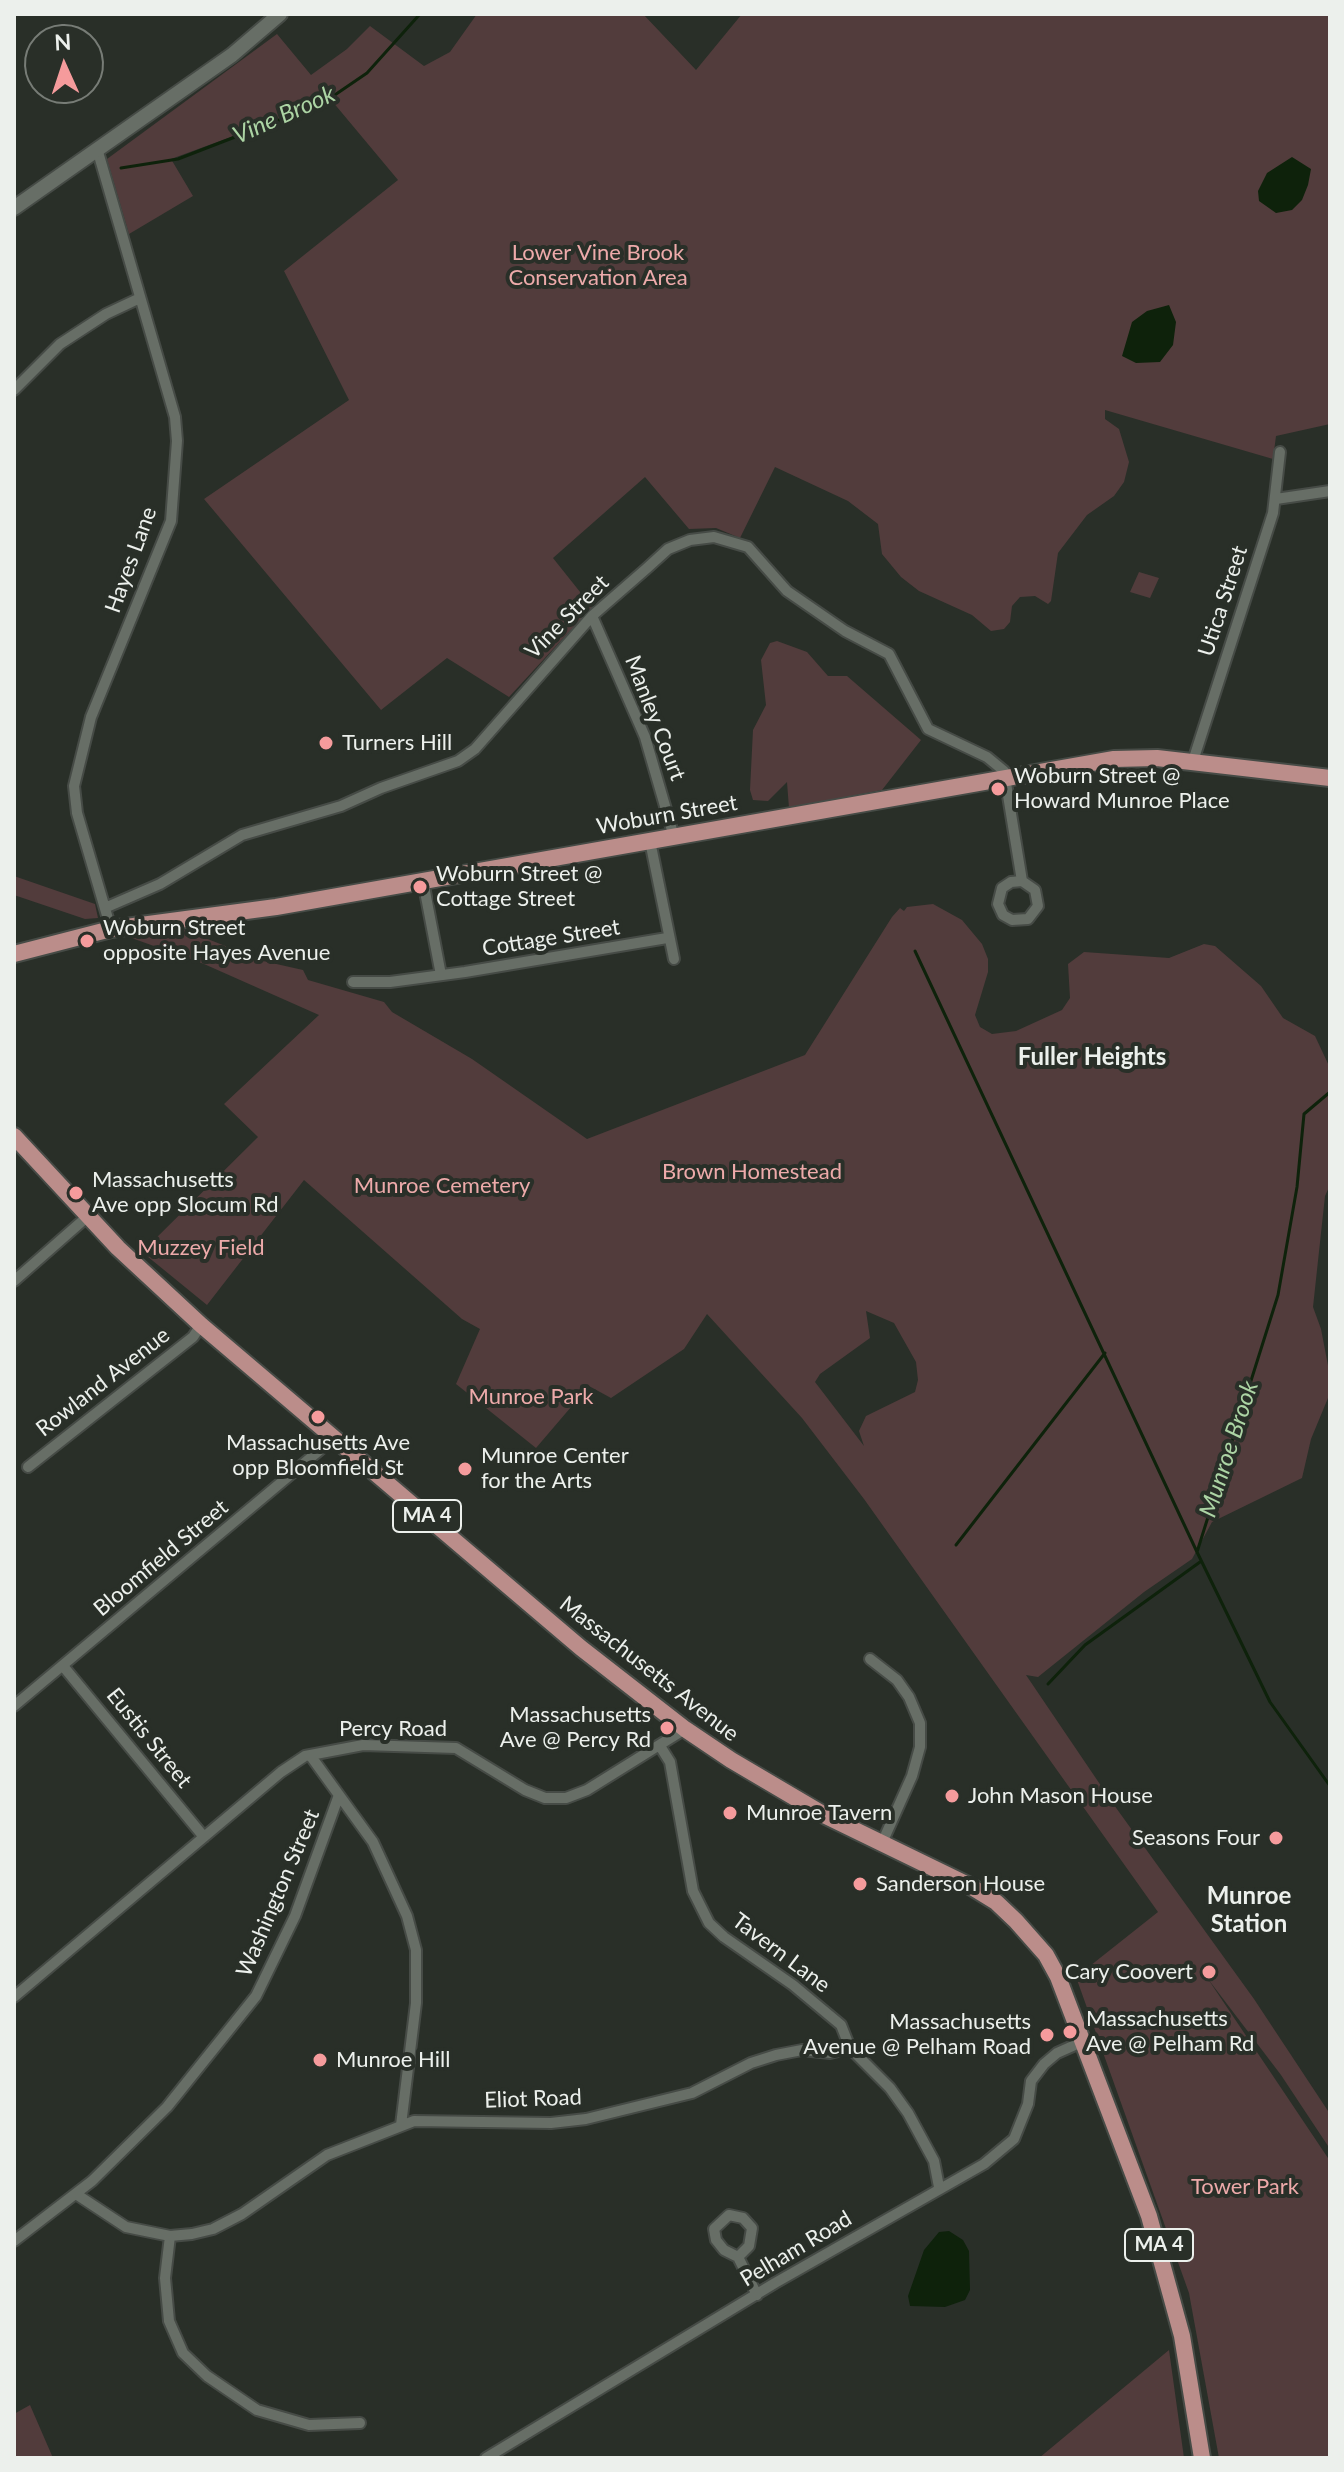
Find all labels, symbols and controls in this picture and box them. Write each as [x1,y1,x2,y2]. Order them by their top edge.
north arrow [24,24,104,104]
text: N [54,28,72,55]
water label: Vine Brook [228,80,340,150]
park label: Lower Vine Brook Conservation Area [508,240,688,292]
street label: Hayes Lane [100,503,162,617]
street label: Utica Street [1193,542,1253,660]
street label: Vine Street [520,570,614,664]
street label: Manley Court [619,652,691,784]
place label: Turners Hill [342,730,452,756]
marker: Turners Hill [317,734,335,752]
place label: Woburn Street @ Howard Munroe Place [1014,763,1230,814]
marker: Woburn Street @ Howard Munroe Place [989,780,1007,798]
street label: Woburn Street [595,790,739,840]
place label: Woburn Street @ Cottage Street [436,861,602,912]
marker: Woburn Street @ Cottage Street [411,878,429,896]
street label: Cottage Street [480,914,622,962]
place label: Woburn Street opposite Hayes Avenue [103,915,330,966]
marker: Woburn Street opposite Hayes Avenue [78,932,96,950]
district label: Fuller Heights [1018,1043,1166,1071]
park label: Brown Homestead [662,1159,842,1185]
place label: Massachusetts Ave opp Slocum Rd [92,1167,279,1218]
park label: Munroe Cemetery [354,1173,530,1199]
marker: Massachusetts Ave opp Slocum Rd [67,1184,85,1202]
park label: Muzzey Field [137,1235,265,1261]
street label: Rowland Avenue [31,1322,175,1442]
water label: Munroe Brook [1193,1377,1265,1521]
park label: Munroe Park [468,1384,594,1410]
marker: Massachusetts Ave opp Bloomfield St [309,1408,327,1426]
place label: Massachusetts Ave opp Bloomfield St [226,1430,410,1482]
place label: Munroe Center for the Arts [481,1443,629,1494]
marker: Munroe Center for the Arts [456,1460,474,1478]
street label: Bloomfield Street [88,1494,234,1622]
road number: MA 4 [393,1500,461,1532]
street label: Massachusetts Avenue [554,1591,744,1747]
street label: Eustis Street [101,1683,197,1793]
place label: Massachusetts Ave @ Percy Rd [500,1702,651,1754]
street label: Percy Road [339,1716,447,1742]
marker: Massachusetts Ave @ Percy Rd [658,1719,676,1737]
place label: John Mason House [968,1783,1153,1809]
marker: John Mason House [943,1787,961,1805]
place label: Munroe Tavern [746,1800,892,1826]
marker: Munroe Tavern [721,1804,739,1822]
street label: Washington Street [231,1805,325,1981]
place label: Seasons Four [1132,1825,1260,1851]
marker: Seasons Four [1267,1829,1285,1847]
place label: Sanderson House [876,1871,1045,1897]
marker: Sanderson House [851,1875,869,1893]
district label: Munroe Station [1207,1882,1291,1938]
street label: Tavern Lane [727,1908,835,1998]
place label: Cary Coovert [1065,1959,1193,1985]
marker: Cary Coovert [1200,1963,1218,1981]
place label: Massachusetts Ave @ Pelham Rd [1086,2006,1254,2058]
place label: Massachusetts Avenue @ Pelham Road [803,2009,1031,2060]
marker: Massachusetts Ave @ Pelham Rd [1061,2023,1079,2041]
marker: Massachusetts Avenue @ Pelham Road [1038,2026,1056,2044]
place label: Munroe Hill [336,2047,450,2073]
marker: Munroe Hill [311,2051,329,2069]
street label: Eliot Road [484,2084,582,2114]
park label: Tower Park [1191,2174,1299,2200]
street label: Pelham Road [736,2205,856,2293]
road number: MA 4 [1125,2229,1193,2261]

